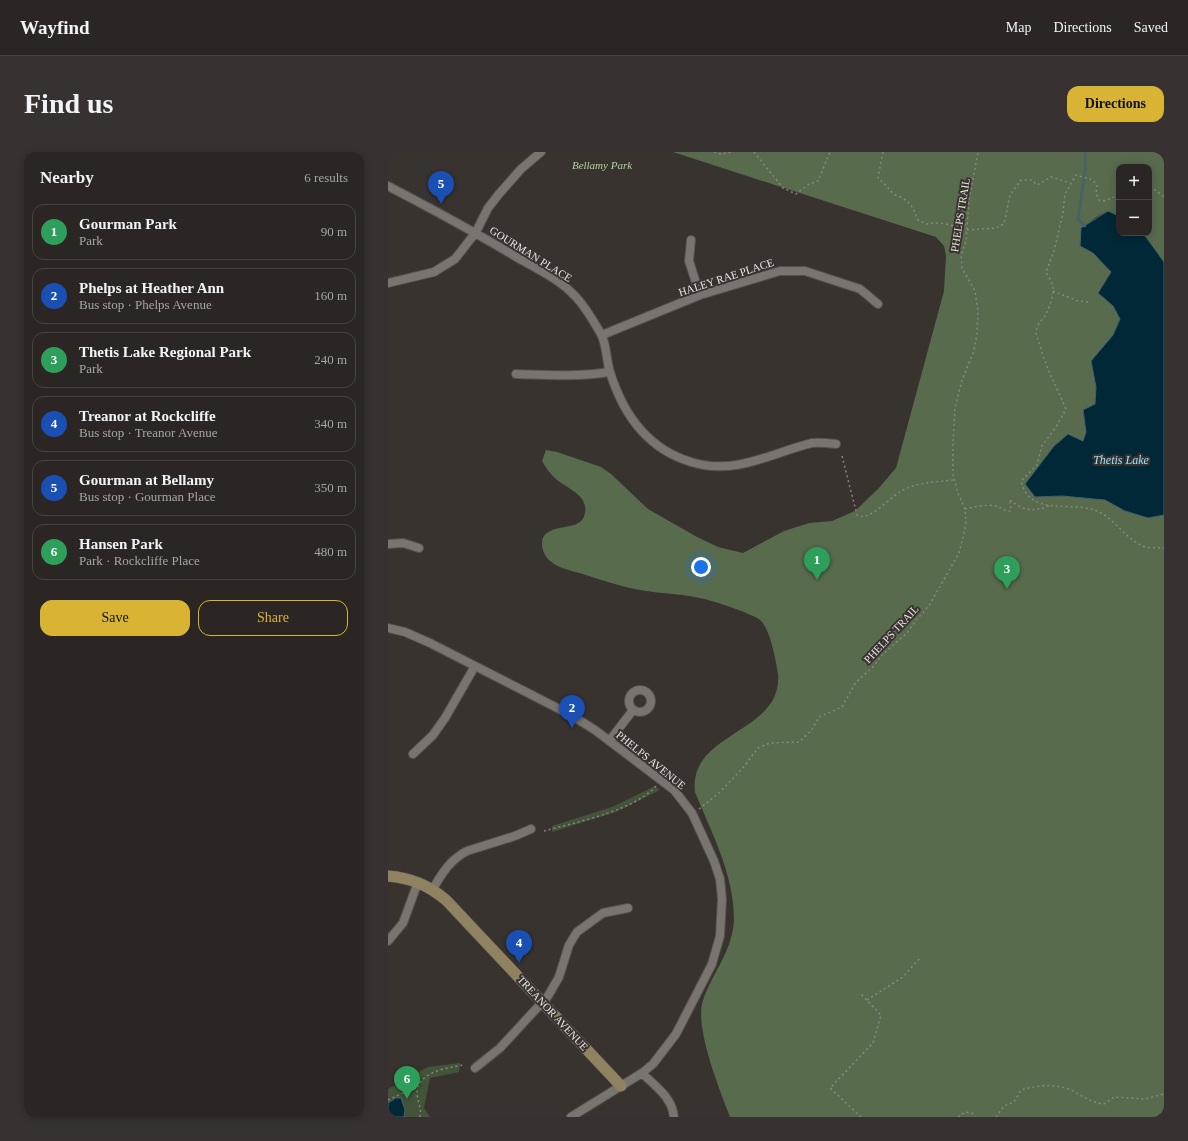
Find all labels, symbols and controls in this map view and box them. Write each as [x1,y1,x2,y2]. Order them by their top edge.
text: Wayfind [20,17,90,38]
text: Map [1006,20,1031,35]
text: Directions [1053,20,1112,35]
text: Saved [1134,20,1168,35]
button: Directions [1067,86,1164,122]
text: Find us [24,88,114,119]
park label: Bellamy Park [572,159,633,171]
map controls [1116,164,1152,236]
button: + [1116,164,1152,200]
text: Nearby [40,168,94,187]
text: 6 results [304,170,348,185]
pin: 5 [428,171,454,204]
street label: PHELPS TRAIL [948,177,972,253]
button: − [1116,200,1152,236]
text: Gourman Park [79,216,177,232]
text: 1 [51,224,57,239]
text: 90 m [321,224,347,239]
street label: GOURMAN PLACE [488,224,574,284]
text: Park [79,233,103,248]
street label: HALEY RAE PLACE [677,256,775,298]
text: Phelps at Heather Ann [79,280,224,296]
text: 2 [51,288,57,303]
text: 160 m [314,288,347,303]
text: Bus stop · Phelps Avenue [79,297,212,312]
text: Thetis Lake Regional Park [79,344,251,360]
text: 3 [51,352,57,367]
text: 240 m [314,352,347,367]
text: Park [79,361,103,376]
text: Treanor at Rockcliffe [79,408,216,424]
text: 4 [51,416,57,431]
text: 340 m [314,416,347,431]
text: Bus stop · Treanor Avenue [79,425,217,440]
water label: Thetis Lake [1093,453,1150,467]
text: Gourman at Bellamy [79,472,214,488]
text: 5 [51,480,57,495]
text: 350 m [314,480,347,495]
text: Bus stop · Gourman Place [79,489,215,504]
text: Hansen Park [79,536,163,552]
text: 6 [51,544,57,559]
text: 480 m [314,544,347,559]
pin: 1 [804,547,830,580]
text: Park · Rockcliffe Place [79,553,200,568]
pin: 3 [994,556,1020,589]
your location [691,557,711,577]
button: Save [40,600,190,636]
button: Share [198,600,348,636]
street label: PHELPS TRAIL [861,602,921,665]
pin: 2 [559,695,585,728]
street label: PHELPS AVENUE [614,728,688,792]
pin: 4 [506,930,532,963]
street label: TREANOR AVENUE [515,973,591,1053]
pin: 6 [394,1066,420,1099]

